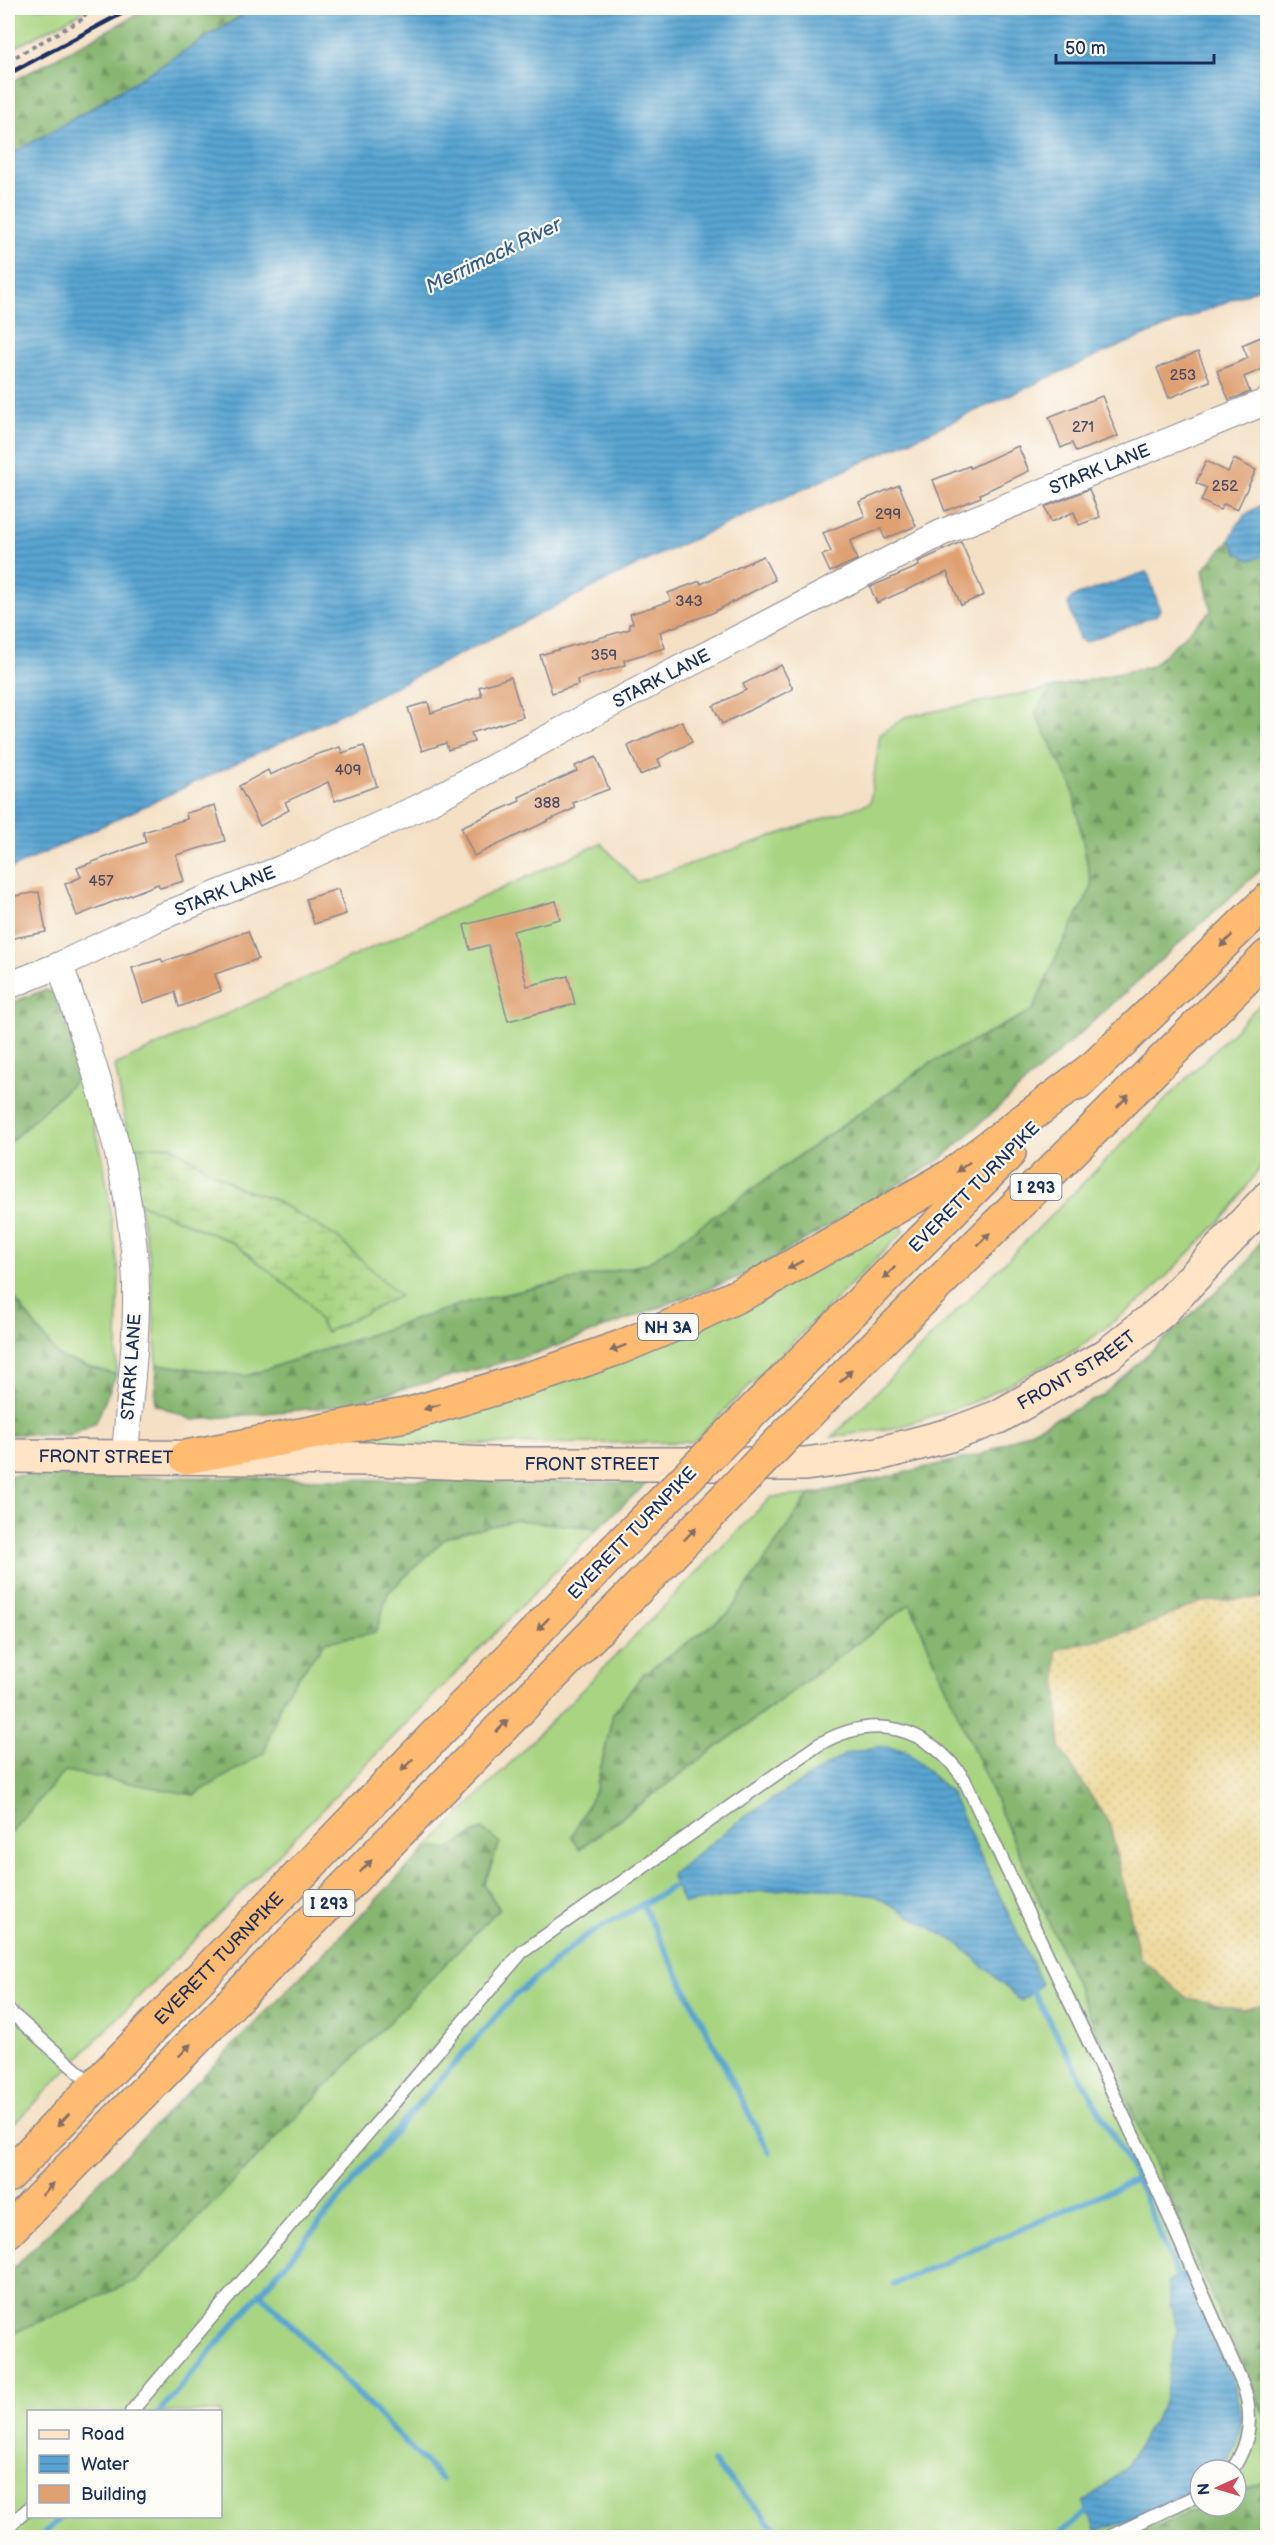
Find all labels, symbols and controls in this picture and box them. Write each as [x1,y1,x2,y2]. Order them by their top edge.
scale bar [1056,27,1214,65]
text: 50 m [1065,38,1106,59]
water label: Merrimack River [422,212,567,299]
house number: 253 [1170,366,1196,385]
house number: 271 [1072,418,1094,437]
street label: STARK LANE [1046,440,1153,499]
house number: 252 [1212,477,1238,496]
house number: 299 [875,505,901,524]
house number: 343 [675,592,703,611]
street label: STARK LANE [609,645,714,713]
house number: 359 [591,646,617,665]
house number: 409 [335,761,361,780]
house number: 388 [534,794,561,813]
street label: STARK LANE [172,862,279,921]
house number: 457 [88,872,114,891]
one-way arrow [1219,933,1233,947]
one-way arrow [1115,1094,1130,1108]
street label: EVERETT TURNPIKE [905,1118,1044,1257]
one-way arrow [955,1160,970,1172]
road number: I 293 [1010,1174,1062,1200]
one-way arrow [977,1232,991,1246]
one-way arrow [786,1260,803,1270]
one-way arrow [883,1266,897,1280]
street label: STARK LANE [117,1313,146,1421]
road number: NH 3A [638,1314,698,1340]
street label: FRONT STREET [1014,1326,1140,1415]
one-way arrow [609,1343,627,1353]
one-way arrow [838,1369,852,1383]
one-way arrow [423,1403,441,1412]
street label: FRONT STREET [38,1446,174,1468]
street label: FRONT STREET [524,1454,660,1475]
street label: EVERETT TURNPIKE [564,1463,701,1604]
one-way arrow [683,1527,697,1541]
one-way arrow [536,1617,550,1632]
one-way arrow [495,1719,509,1734]
one-way arrow [401,1757,415,1771]
one-way arrow [358,1859,372,1873]
street label: EVERETT TURNPIKE [150,1888,288,2029]
road number: I 293 [304,1890,354,1916]
one-way arrow [178,2042,192,2057]
one-way arrow [56,2113,70,2127]
one-way arrow [41,2183,55,2197]
legend [27,2410,222,2518]
text: Road [81,2424,125,2445]
text: Water [81,2454,129,2475]
north arrow [1188,2458,1248,2518]
text: N [1195,2482,1214,2496]
text: Building [81,2484,147,2505]

